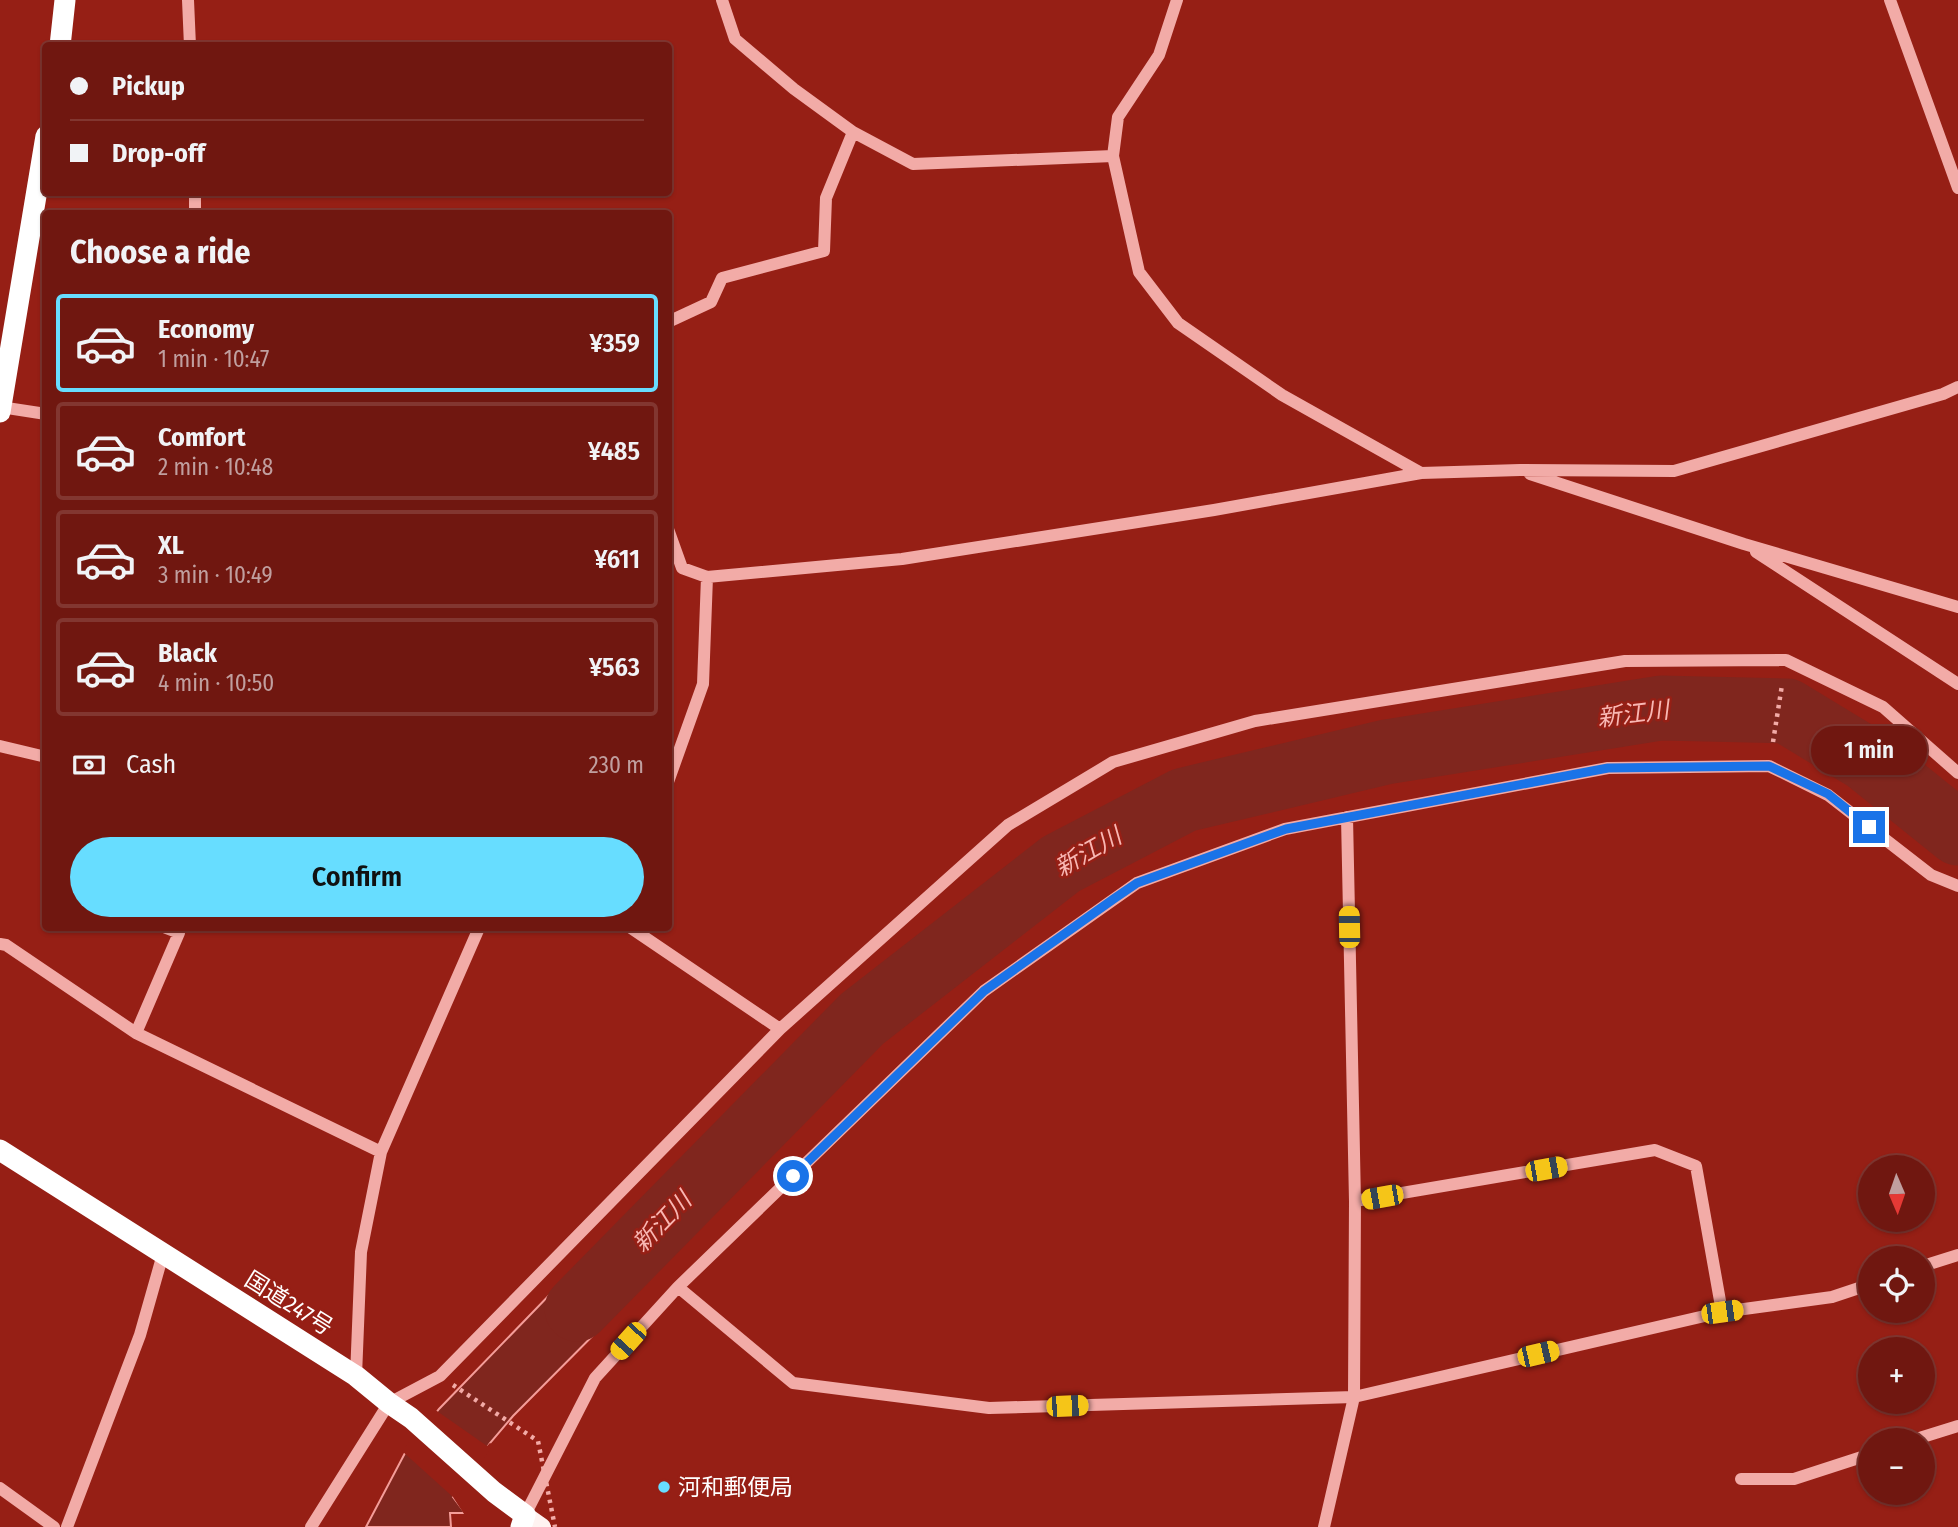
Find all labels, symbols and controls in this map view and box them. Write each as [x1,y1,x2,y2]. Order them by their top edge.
text: Pickup [112,71,185,102]
text: Drop-off [112,138,205,169]
text: Choose a ride [70,233,251,271]
icon: car [74,312,137,375]
text: Economy [158,314,254,345]
text: ¥359 [589,328,640,359]
text: 1 min · 10:47 [158,345,269,373]
icon: car [74,420,137,483]
text: Comfort [158,422,246,453]
text: ¥485 [588,436,640,467]
text: 2 min · 10:48 [158,453,273,481]
icon: car [74,528,137,591]
text: XL [158,530,184,561]
text: ¥611 [594,544,640,575]
text: 3 min · 10:49 [158,561,273,589]
icon: car [74,636,137,699]
text: Black [158,638,217,669]
text: ¥563 [589,652,640,683]
text: 4 min · 10:50 [158,669,274,697]
water label: 新江川 [1596,695,1673,732]
callout: 1 min [1811,726,1927,774]
text: 1 min [1844,736,1894,764]
icon: cash [70,746,108,784]
text: Cash [126,749,176,780]
text: 230 m [588,751,644,779]
route end [1853,811,1885,843]
water label: 新江川 [1050,820,1129,882]
button: Confirm [70,837,644,917]
car [1339,906,1360,948]
car [1524,1155,1569,1183]
north arrow [1858,1155,1936,1232]
map controls [1858,1155,1935,1505]
route start [777,1160,809,1192]
car [1360,1183,1405,1211]
water label: 新江川 [627,1184,699,1258]
button: locate [1858,1246,1935,1323]
street label: 国道247号 [240,1265,338,1341]
car [1700,1299,1745,1325]
car [607,1318,650,1364]
button: + [1858,1337,1935,1414]
car [1516,1339,1561,1369]
car [1046,1395,1089,1417]
button: − [1858,1428,1935,1505]
place label: 河和郵便局 [678,1473,793,1501]
marker: 河和郵便局 [656,1479,672,1495]

